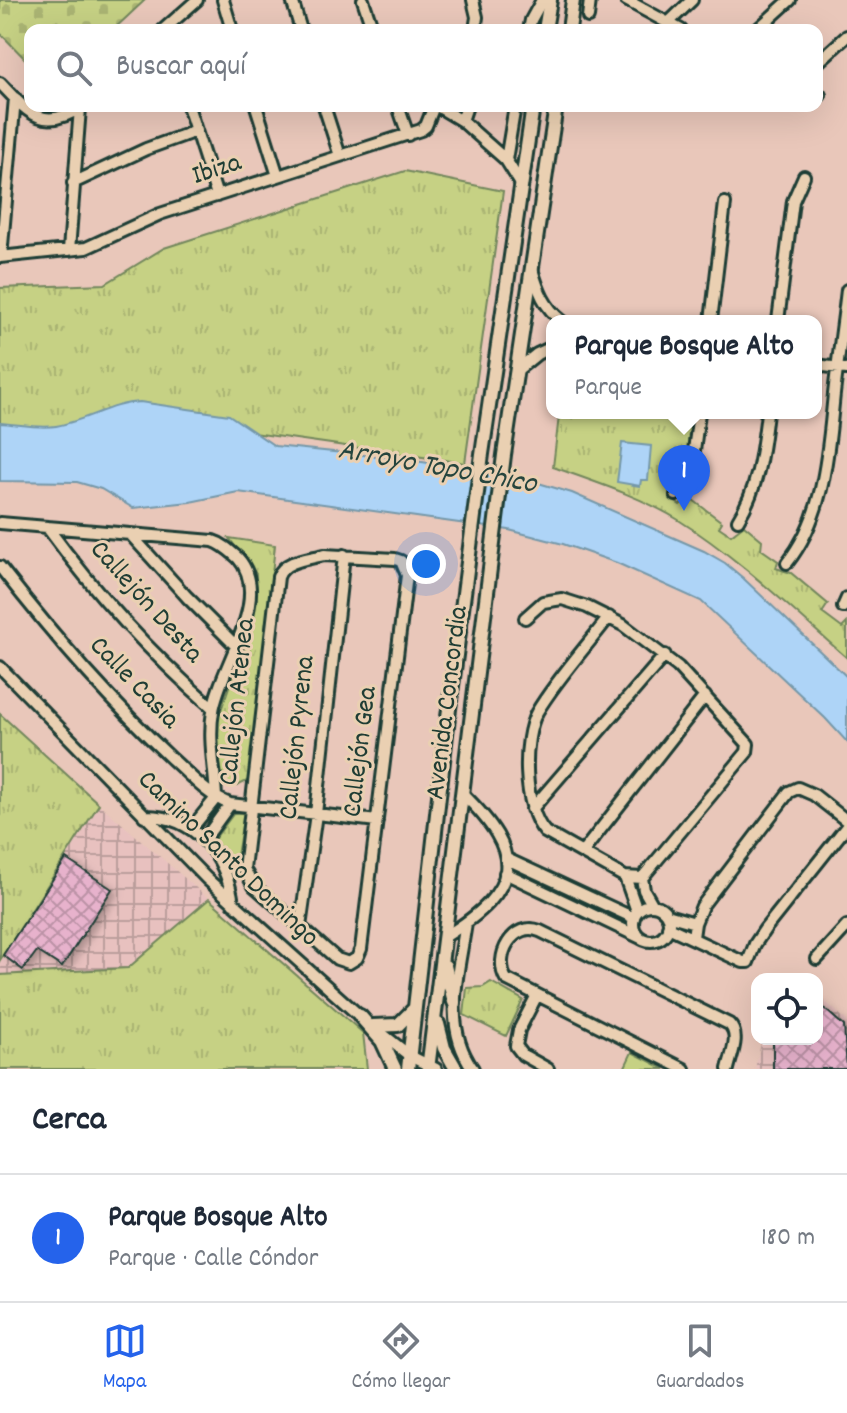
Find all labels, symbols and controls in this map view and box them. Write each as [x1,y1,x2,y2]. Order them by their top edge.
search box [24,24,823,112]
icon: search [52,46,96,90]
text: Buscar aquí [116,47,246,90]
street label: Ibiza [187,144,248,198]
popup [546,315,822,419]
text: Parque Bosque Alto [574,327,794,370]
text: Parque [574,370,642,407]
water label: Arroyo Topo Chico [335,430,541,508]
pin: 1 [658,445,710,511]
street label: Callejón Desta [79,532,212,674]
your location [406,544,446,584]
street label: Avenida Concordia [417,603,481,802]
street label: Callejón Atenea [210,615,268,788]
street label: Calle Casia [78,628,188,740]
street label: Callejón Pyrena [271,653,328,822]
street label: Callejón Gea [334,684,390,820]
street label: Camino Santo Domingo [127,762,327,958]
map controls [751,973,823,1045]
button: locate [751,973,823,1045]
text: Cerca [32,1097,106,1146]
text: Parque Bosque Alto [108,1198,328,1241]
text: 1 [55,1220,61,1257]
text: 180 m [761,1220,815,1257]
text: Parque · Calle Cóndor [108,1241,318,1278]
tab: Mapa [103,1319,147,1398]
tab: Cómo llegar [352,1319,450,1398]
tab: Guardados [655,1319,744,1398]

